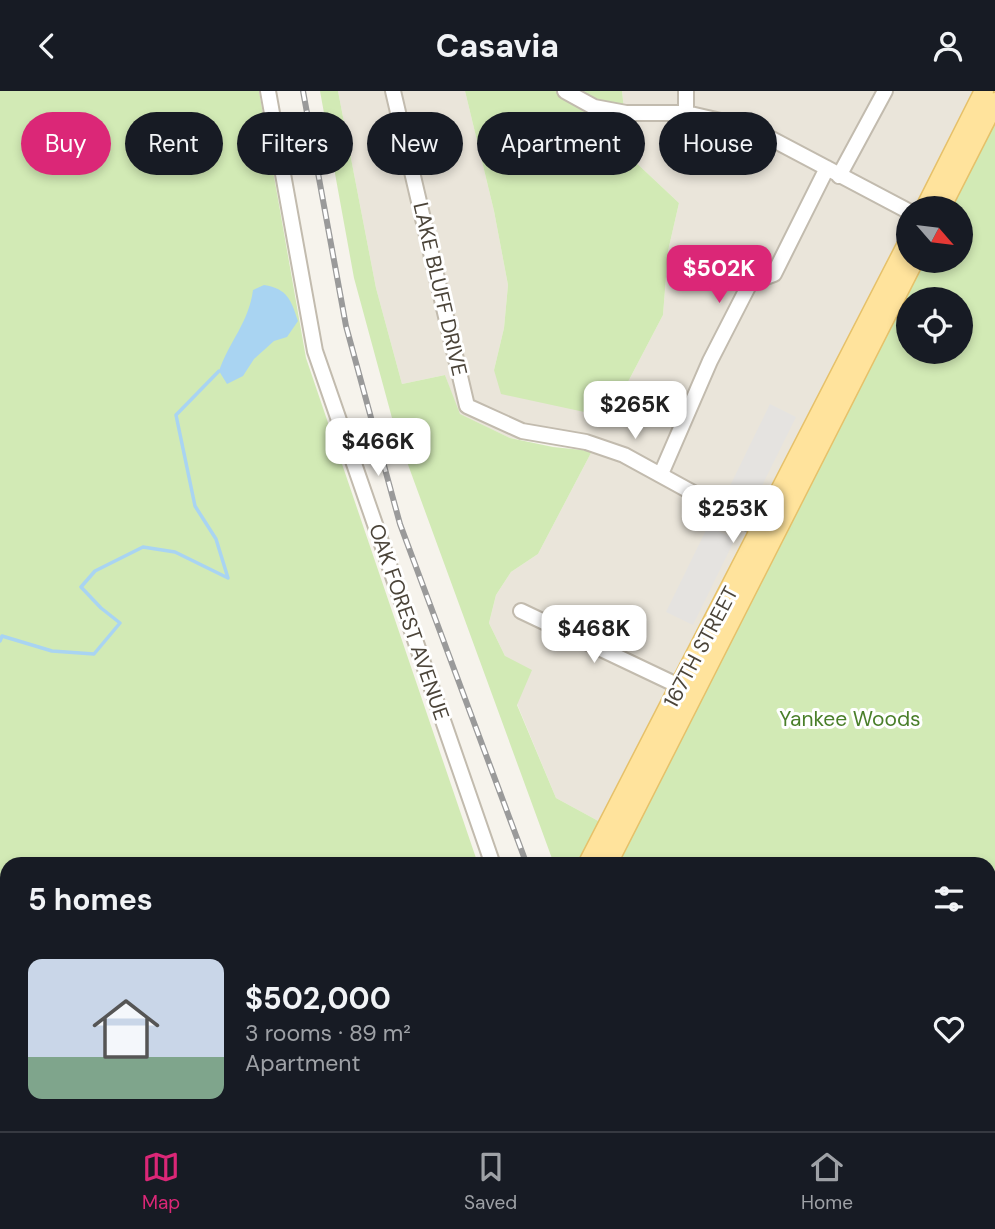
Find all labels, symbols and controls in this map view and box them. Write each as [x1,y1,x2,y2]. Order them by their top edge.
text: Casavia [436,25,559,67]
icon: back [28,27,66,65]
icon: person [929,27,967,65]
chip: Buy [21,112,111,175]
chip: Rent [125,112,223,175]
chip: Filters [237,112,353,175]
chip: New [367,112,463,175]
chip: Apartment [477,112,645,175]
chip: House [659,112,777,175]
north arrow [896,196,973,273]
map controls [896,196,973,364]
street label: LAKE BLUFF DRIVE [406,199,474,379]
pin: $502K [670,245,768,305]
text: $502K [683,253,755,283]
button: locate [896,287,973,364]
pin: $265K [586,381,684,441]
text: $265K [600,389,670,419]
pin: $466K [329,419,427,478]
text: $466K [341,426,415,456]
pin: $253K [684,485,782,545]
text: $253K [698,493,768,523]
street label: OAK FOREST AVENUE [362,520,456,724]
street label: 167TH STREET [657,581,745,713]
pin: $468K [545,605,643,665]
text: $468K [557,613,631,643]
park label: Yankee Woods [779,705,921,733]
text: 5 homes [28,880,153,919]
icon: filters [930,880,968,918]
text: $502,000 [245,979,391,1018]
icon: home [84,987,168,1071]
icon: heart [930,1010,968,1048]
text: 3 rooms · 89 m² [245,1018,411,1048]
text: Apartment [245,1048,360,1078]
tab: Map [142,1148,180,1215]
tab: Saved [464,1148,517,1215]
tab: Home [801,1148,853,1215]

